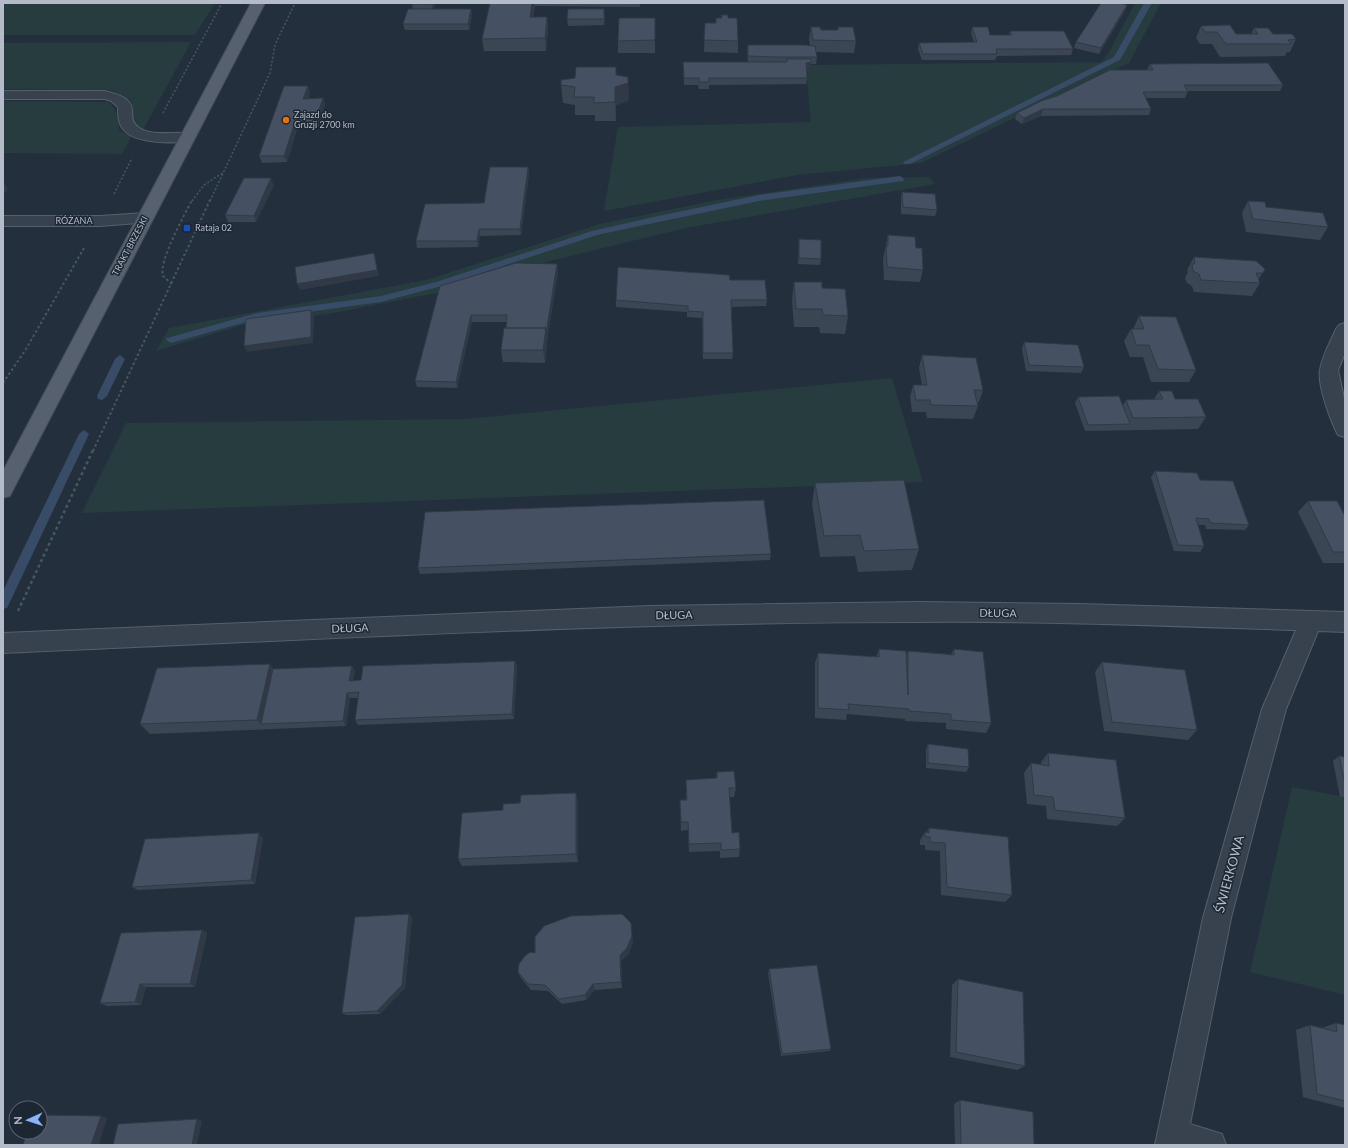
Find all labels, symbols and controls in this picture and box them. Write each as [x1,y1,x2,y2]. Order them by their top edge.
place label: Zajazd do Gruzji 2700 km [294,109,355,130]
marker: Zajazd do Gruzji 2700 km [281,115,291,125]
street label: TRAKT BRZESKI [109,214,150,277]
street label: RÓŻANA [55,215,93,226]
place label: Rataja 02 [195,222,232,233]
marker: Rataja 02 [182,223,192,233]
street label: DŁUGA [979,606,1017,619]
street label: DŁUGA [655,608,693,621]
street label: DŁUGA [331,620,369,635]
street label: ŚWIERKOWA [1211,833,1247,915]
north arrow [8,1100,48,1140]
text: N [11,1116,24,1125]

